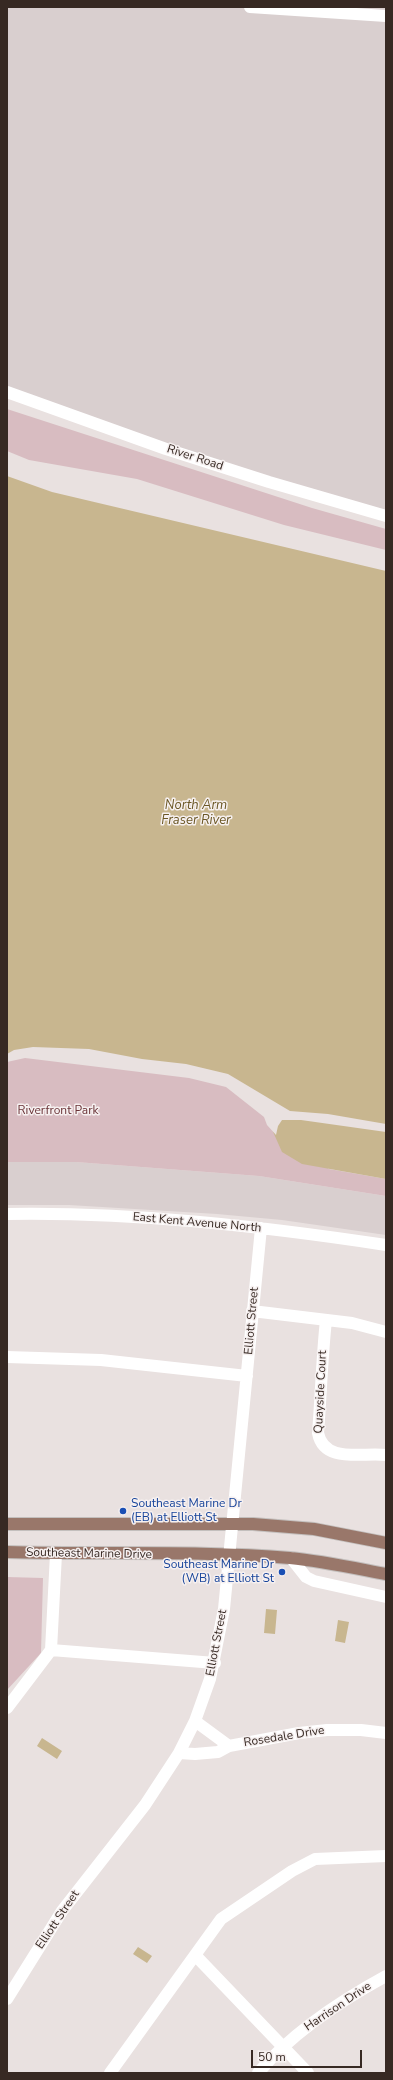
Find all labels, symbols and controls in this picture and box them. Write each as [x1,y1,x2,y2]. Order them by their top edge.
street label: River Road [165,442,225,474]
water label: North Arm Fraser River [161,798,231,829]
park label: Riverfront Park [18,1104,98,1118]
street label: East Kent Avenue North [132,1210,262,1236]
street label: Elliott Street [242,1287,262,1355]
street label: Quayside Court [312,1350,330,1434]
place label: Southeast Marine Dr (EB) at Elliott St [131,1497,242,1525]
marker: Southeast Marine Dr (EB) at Elliott St [118,1506,128,1516]
street label: Southeast Marine Drive [26,1546,152,1562]
place label: Southeast Marine Dr (WB) at Elliott St [163,1558,274,1586]
marker: Southeast Marine Dr (WB) at Elliott St [277,1567,287,1577]
street label: Elliott Street [203,1608,231,1678]
street label: Rosedale Drive [243,1724,325,1750]
street label: Elliott Street [33,1888,83,1952]
street label: Harrison Drive [302,1979,374,2035]
scale bar [253,2042,364,2068]
text: 50 m [258,2049,286,2065]

